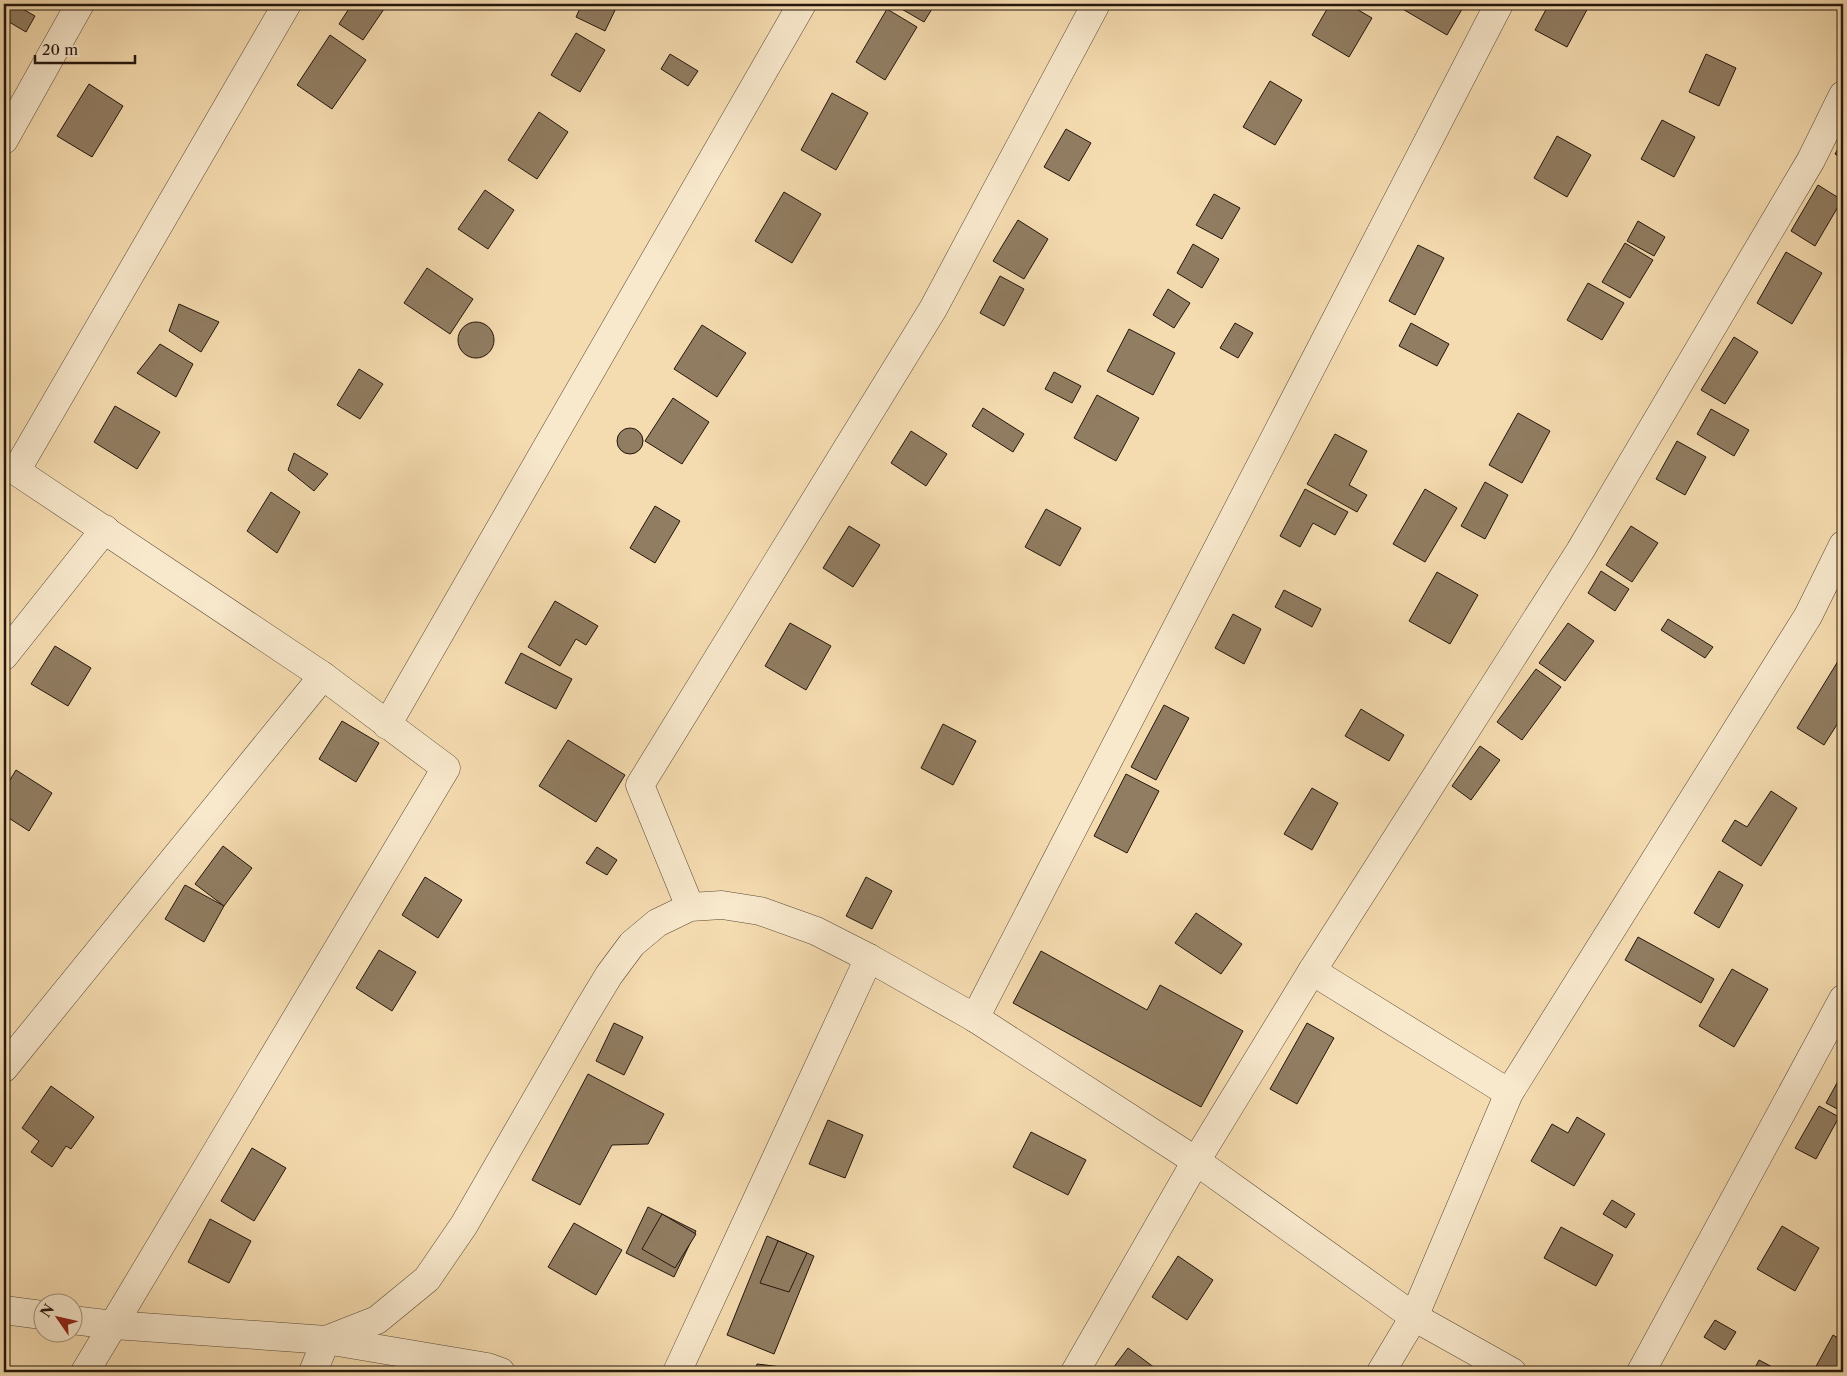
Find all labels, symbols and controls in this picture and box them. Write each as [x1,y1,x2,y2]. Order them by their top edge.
scale bar [35,32,135,64]
text: 20 m [42,40,78,59]
north arrow [32,1294,82,1344]
text: N [36,1301,58,1321]

